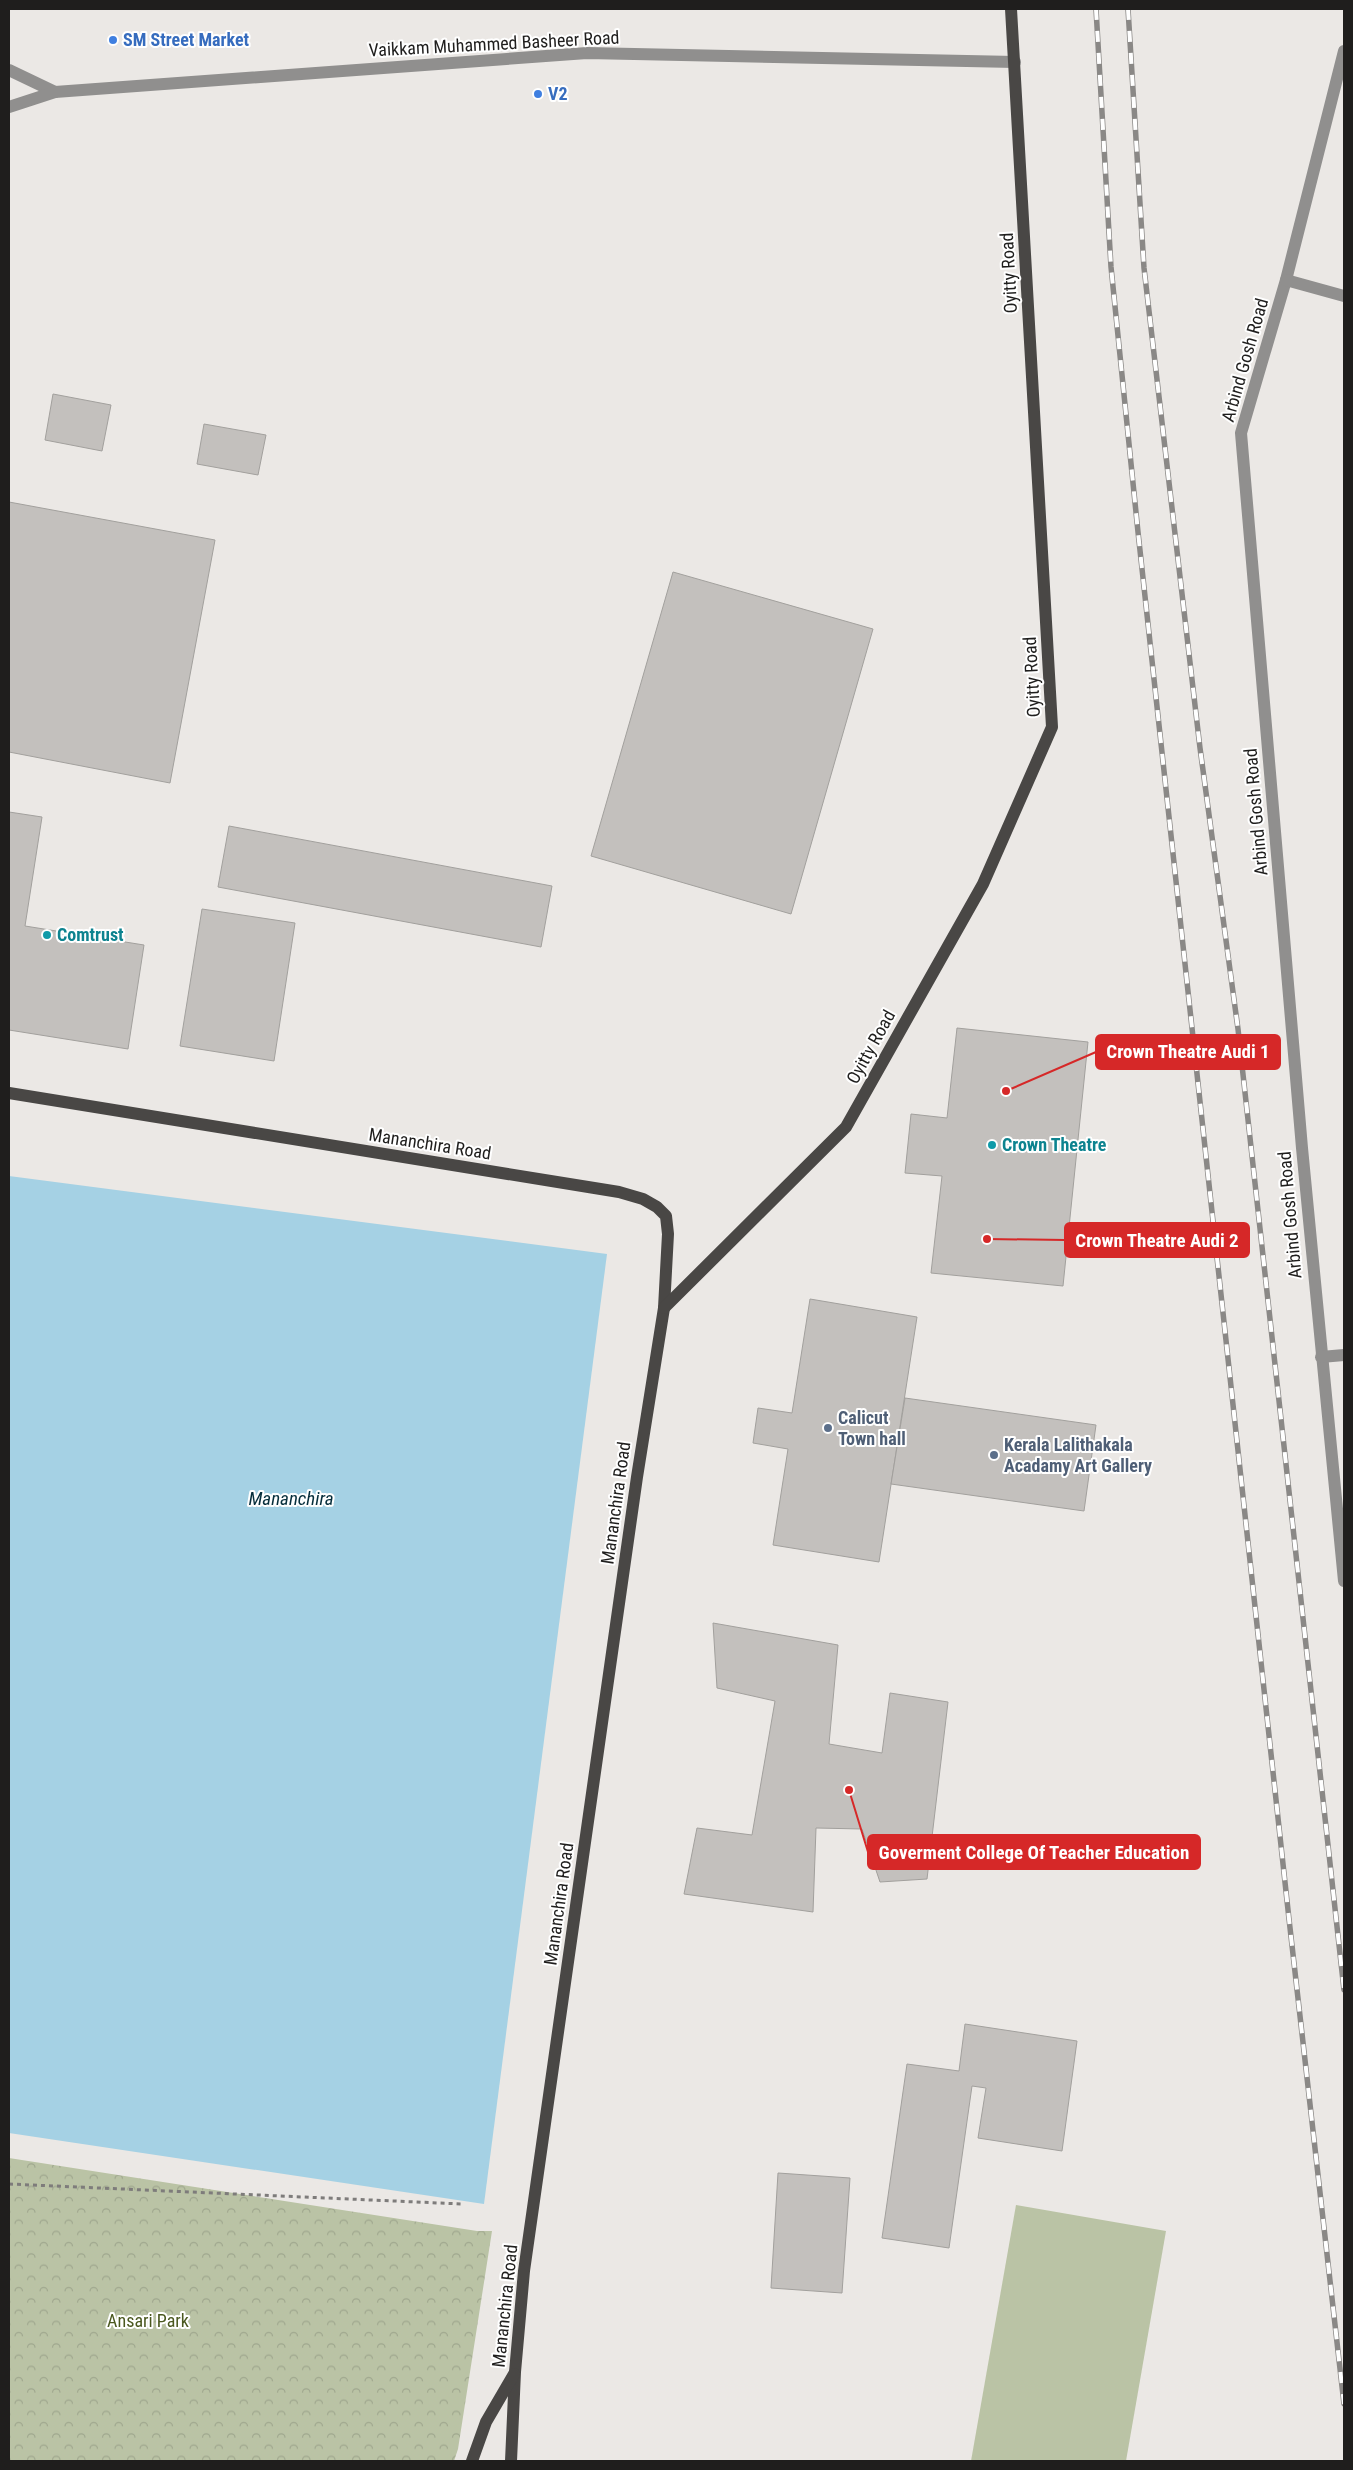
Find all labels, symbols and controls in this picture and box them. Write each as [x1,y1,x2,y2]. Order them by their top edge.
street label: Vaikkam Muhammed Basheer Road [368,26,620,61]
place label: SM Street Market [123,29,250,50]
marker: SM Street Market [107,34,119,46]
place label: V2 [548,83,568,104]
marker: V2 [532,88,544,100]
street label: Oyitty Road [996,232,1021,314]
street label: Arbind Gosh Road [1217,296,1272,424]
street label: Oyitty Road [1019,636,1044,718]
street label: Arbind Gosh Road [1239,748,1272,876]
place label: Comtrust [57,924,124,945]
marker: Comtrust [41,929,53,941]
street label: Oyitty Road [842,1006,899,1087]
callout: Crown Theatre Audi 1 [1096,1035,1280,1069]
text: Crown Theatre Audi 1 [1106,1040,1270,1063]
street label: Mananchira Road [367,1123,493,1164]
place label: Crown Theatre [1002,1134,1107,1155]
marker: Crown Theatre [986,1139,998,1151]
street label: Arbind Gosh Road [1273,1151,1306,1279]
callout: Crown Theatre Audi 2 [1065,1223,1249,1257]
text: Crown Theatre Audi 2 [1075,1229,1239,1252]
place label: Calicut Town hall [838,1407,906,1449]
marker: Calicut Town hall [822,1422,834,1434]
place label: Kerala Lalithakala Acadamy Art Gallery [1004,1434,1152,1476]
street label: Mananchira Road [597,1440,634,1566]
marker: Kerala Lalithakala Acadamy Art Gallery [988,1449,1000,1461]
water label: Mananchira [248,1487,334,1510]
callout: Goverment College Of Teacher Education [868,1835,1200,1869]
street label: Mananchira Road [540,1841,577,1967]
text: Goverment College Of Teacher Education [879,1841,1189,1864]
street label: Mananchira Road [488,2243,521,2368]
park label: Ansari Park [107,2310,189,2331]

